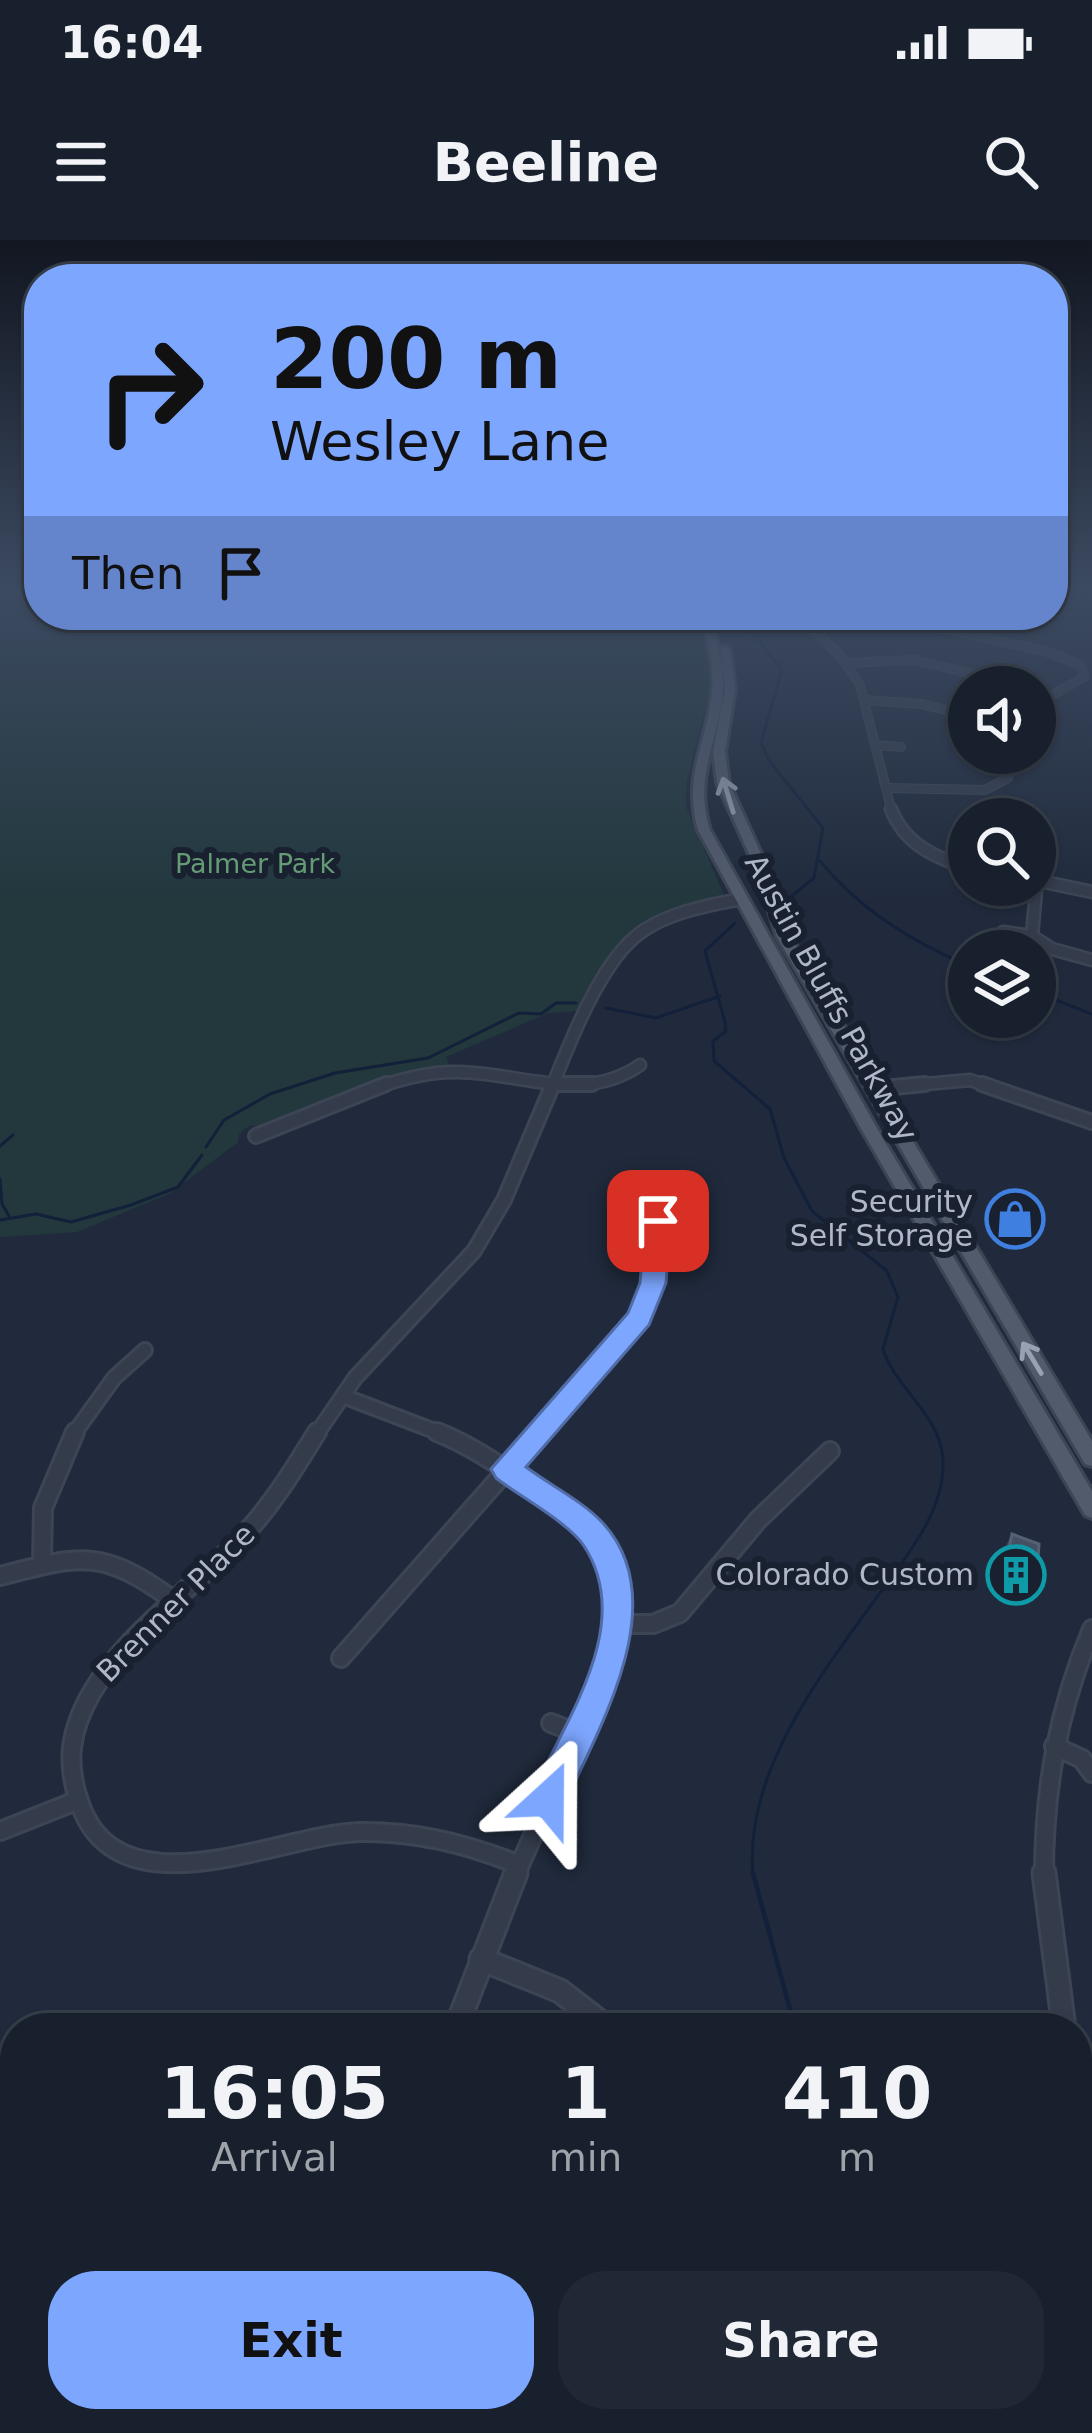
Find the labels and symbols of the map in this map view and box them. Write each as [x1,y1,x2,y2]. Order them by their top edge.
one-way arrow [715,777,737,815]
park label: Palmer Park [175,848,335,879]
street label: Austin Bluffs Parkway [738,848,925,1148]
pin [607,1170,709,1272]
place label: Security Self Storage [790,1184,973,1253]
shop icon: Security Self Storage [984,1188,1046,1250]
one-way arrow [1020,1341,1044,1376]
street label: Brenner Place [89,1516,262,1689]
building icon: Colorado Custom [985,1544,1047,1606]
place label: Colorado Custom [715,1557,974,1592]
position arrow [485,1736,611,1862]

